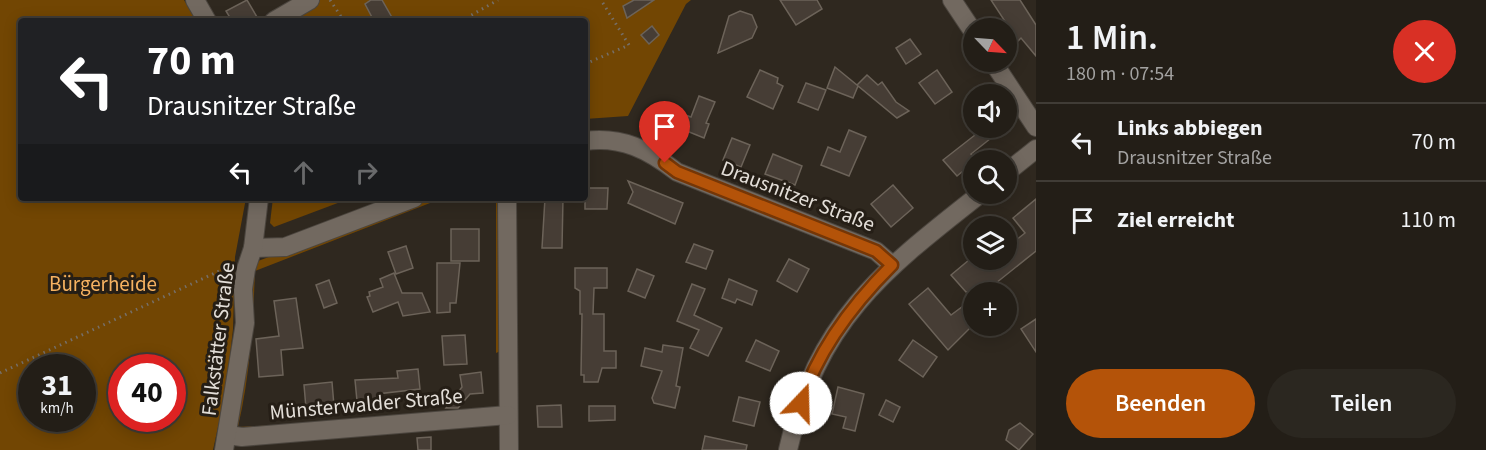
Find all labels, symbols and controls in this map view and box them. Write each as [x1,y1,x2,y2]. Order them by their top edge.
text: 1 Min. [1066,12,1158,63]
north arrow [963,18,1017,72]
map controls [963,18,1017,336]
button: close [1393,20,1456,83]
text: 70 m [147,31,236,91]
icon: left [48,42,126,120]
text: 180 m · 07:54 [1066,60,1174,88]
button: sound [963,84,1017,138]
text: Drausnitzer Straße [147,87,356,126]
pin [639,101,690,163]
icon: arrive [648,110,681,143]
text: Links abbiegen [1117,112,1263,144]
icon: left [1066,126,1099,159]
text: 70 m [1411,126,1456,158]
text: Drausnitzer Straße [1117,144,1272,172]
button: search [963,150,1017,204]
street label: Drausnitzer Straße [717,153,879,239]
icon: left [224,156,257,189]
icon: ahead [287,156,320,189]
icon: right [350,156,383,189]
icon: arrive [1066,204,1099,237]
text: Ziel erreicht [1117,204,1235,236]
text: 110 m [1401,204,1456,236]
button: layers [963,216,1017,270]
street label: Falkstätter Straße [194,261,242,417]
park label: Bürgerheide [49,269,157,299]
button: + [963,282,1017,336]
speed limit sign: 40 [108,354,186,432]
text: 31 [41,364,73,407]
button: Beenden [1066,369,1255,438]
button: Teilen [1267,369,1456,438]
position arrow [769,371,833,435]
street label: Münsterwalder Straße [268,381,464,427]
text: km/h [40,398,74,419]

